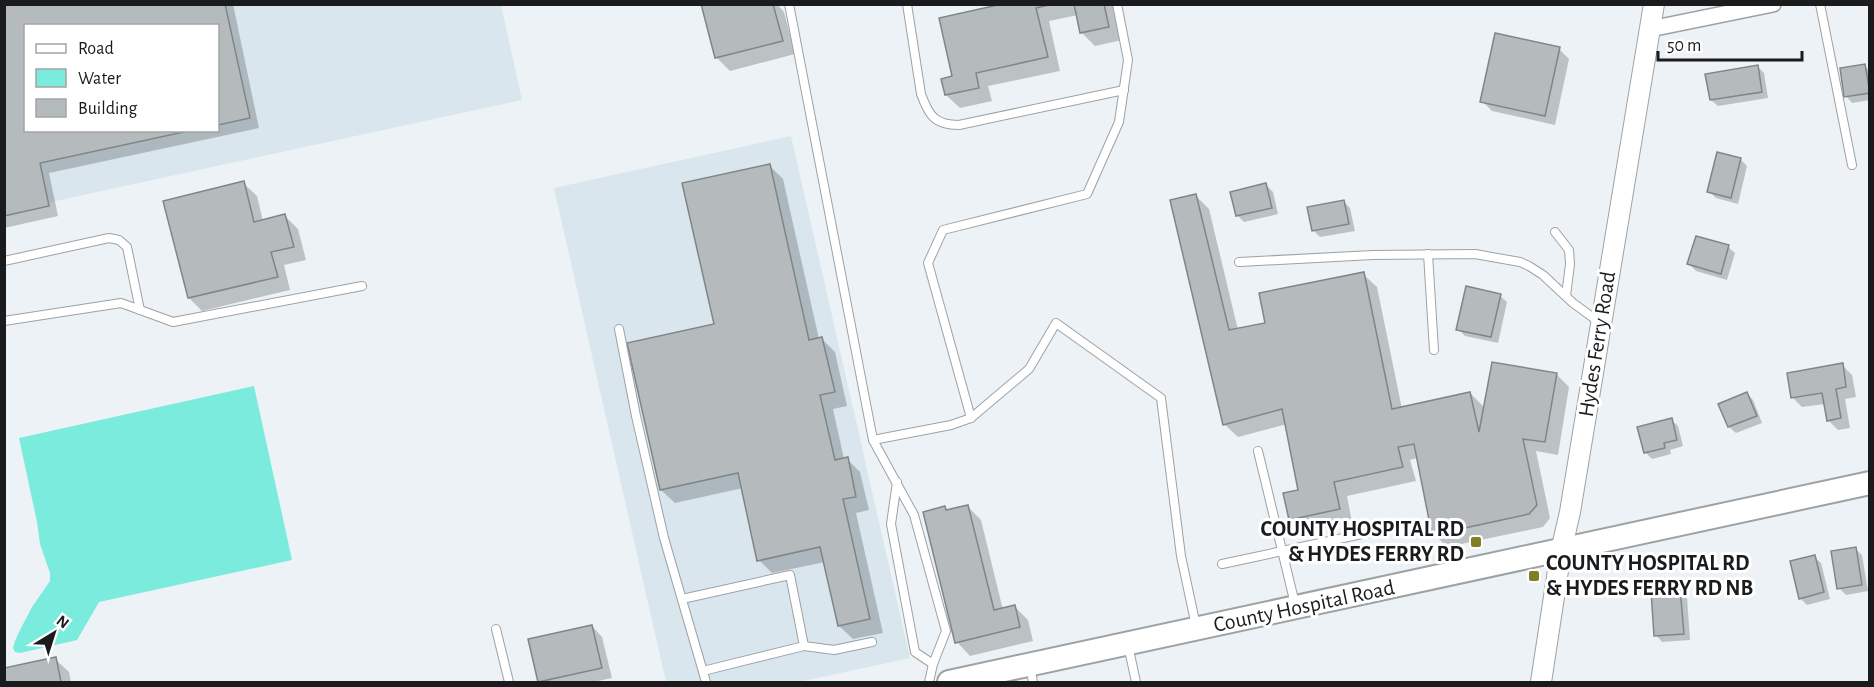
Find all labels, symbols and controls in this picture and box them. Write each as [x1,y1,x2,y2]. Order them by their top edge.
legend [24,24,219,132]
scale bar [1658,24,1802,62]
text: 50 m [1667,37,1701,55]
text: Road [78,40,114,58]
text: Water [78,70,121,88]
text: Building [78,100,138,118]
street label: Hydes Ferry Road [1575,270,1619,418]
place label: COUNTY HOSPITAL RD & HYDES FERRY RD [1261,518,1464,565]
marker: COUNTY HOSPITAL RD & HYDES FERRY RD [1469,535,1483,549]
place label: COUNTY HOSPITAL RD & HYDES FERRY RD NB [1546,552,1753,599]
marker: COUNTY HOSPITAL RD & HYDES FERRY RD NB [1527,569,1541,583]
street label: County Hospital Road [1212,576,1396,636]
north arrow [24,603,84,663]
text: N [53,612,72,632]

